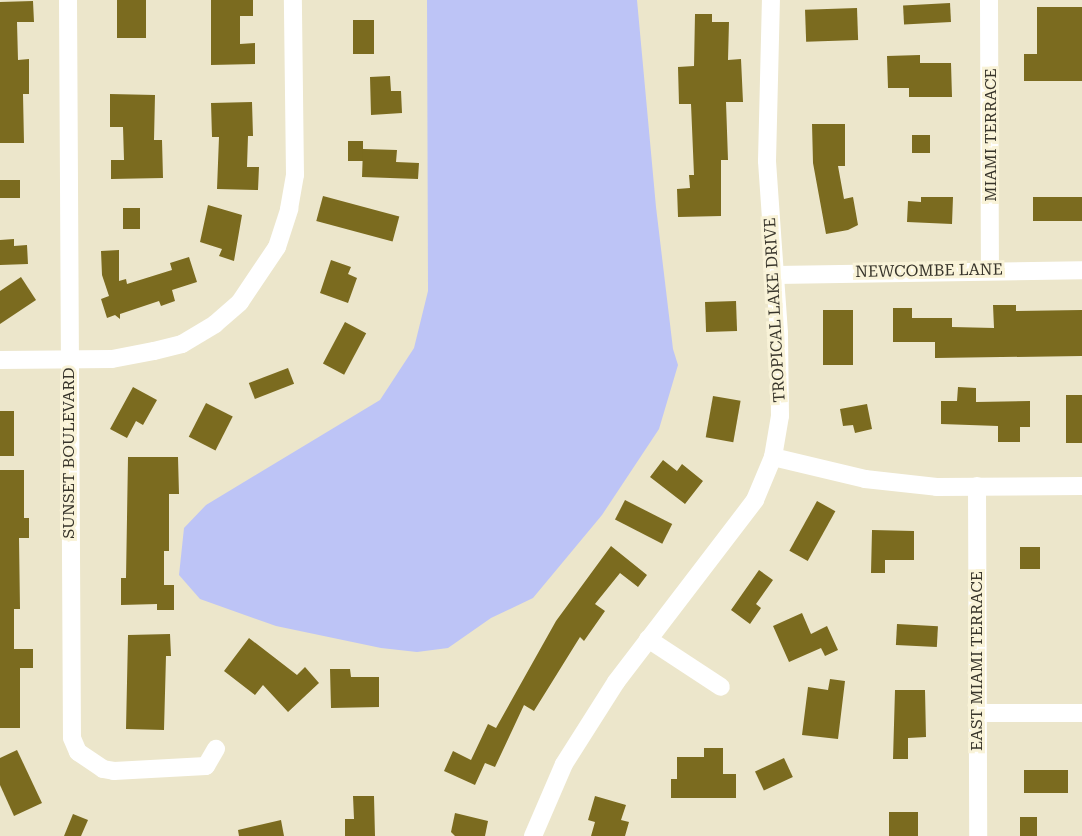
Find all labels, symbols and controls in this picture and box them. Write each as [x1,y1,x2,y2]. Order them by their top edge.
street label: MIAMI TERRACE [981,68,1001,202]
street label: TROPICAL LAKE DRIVE [761,217,789,403]
street label: NEWCOMBE LANE [855,260,1003,282]
street label: SUNSET BOULEVARD [59,367,79,539]
street label: EAST MIAMI TERRACE [967,571,987,751]

